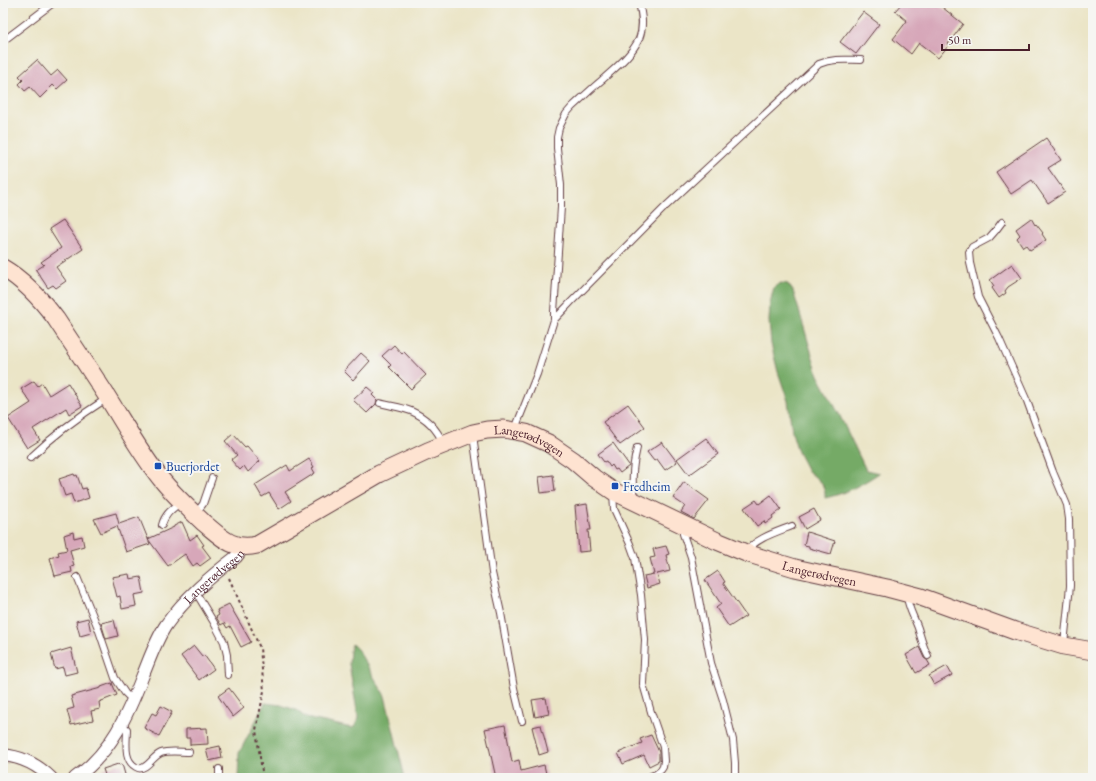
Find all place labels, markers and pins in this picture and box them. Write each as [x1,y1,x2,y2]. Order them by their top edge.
place label: Buerjordet [166,458,219,475]
marker: Buerjordet [153,461,163,471]
place label: Fredheim [623,478,671,495]
marker: Fredheim [610,481,620,491]

